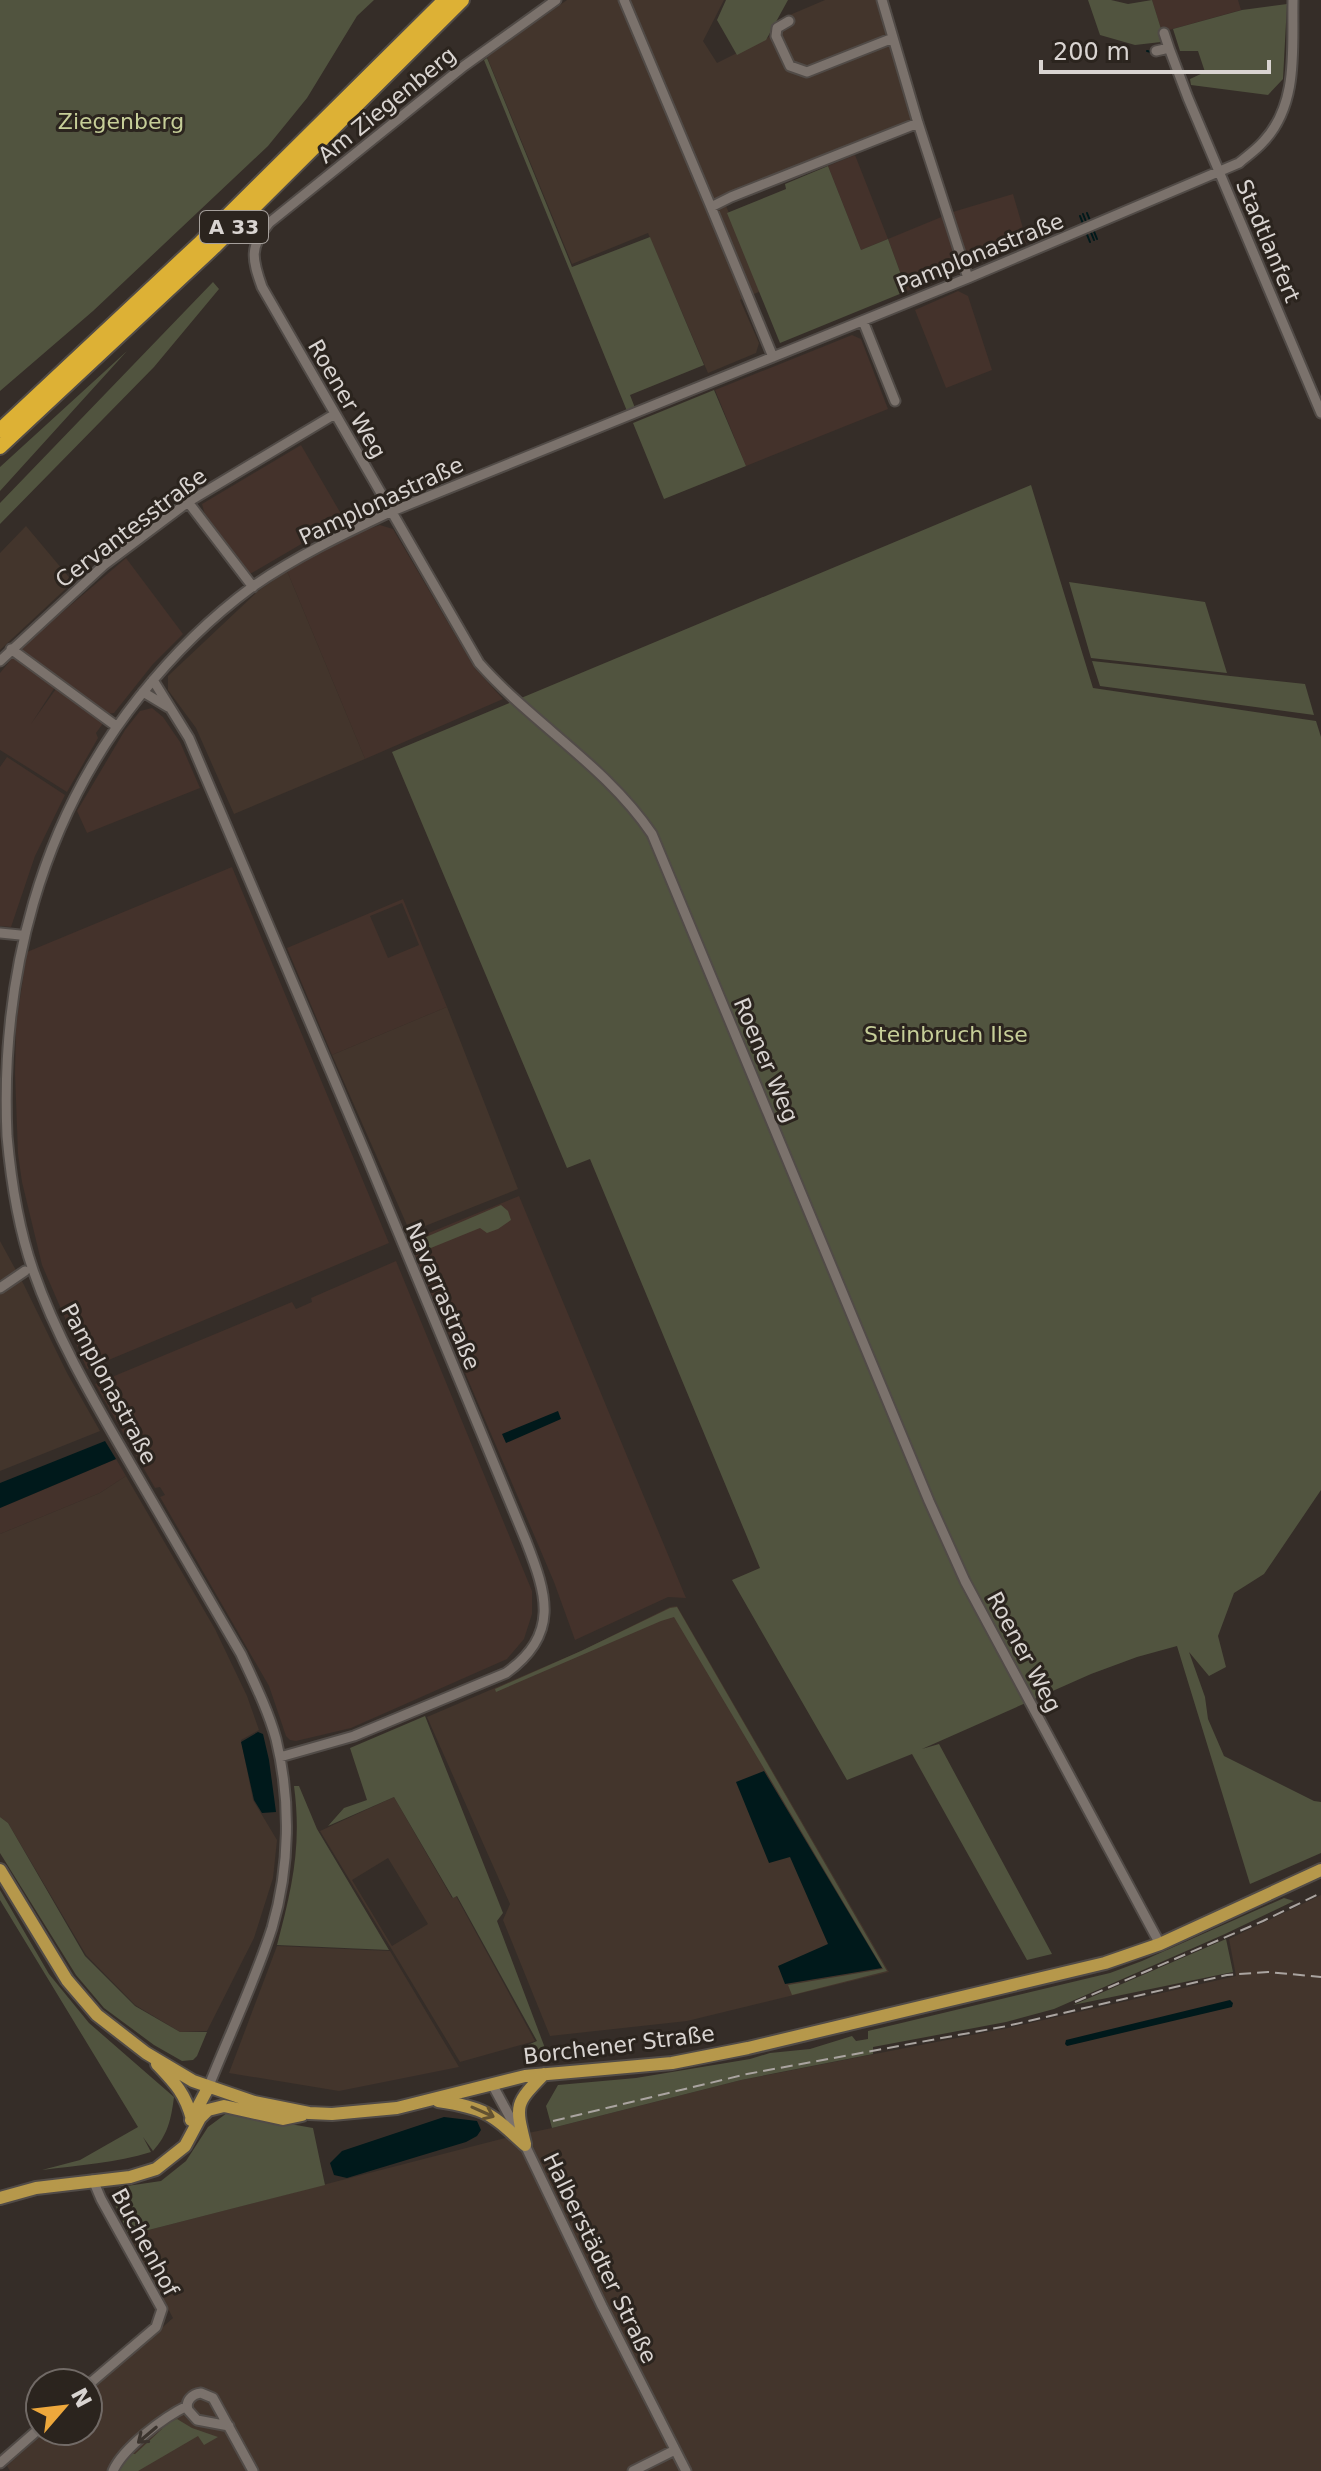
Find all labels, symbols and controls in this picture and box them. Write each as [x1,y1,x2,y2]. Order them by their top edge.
scale bar [1041,24,1269,74]
text: 200 m [1053,38,1130,66]
street label: Am Ziegenberg [313,42,461,168]
park label: Ziegenberg [58,109,184,134]
street label: Stadtlanfert [1231,176,1305,307]
street label: Pamplonastraße [893,208,1067,298]
road number: A 33 [200,211,268,243]
street label: Roener Weg [303,335,391,463]
street label: Pamplonastraße [295,452,467,550]
street label: Cervantesstraße [51,463,211,593]
street label: Roener Weg [729,994,803,1126]
park label: Steinbruch Ilse [864,1022,1028,1047]
street label: Navarrastraße [401,1219,485,1373]
street label: Pamplonastraße [56,1299,162,1469]
street label: Roener Weg [982,1588,1066,1716]
street label: Borchener Straße [522,2021,716,2069]
one-way arrow [470,2106,495,2121]
street label: Halberstädter Straße [538,2149,662,2367]
street label: Buchenhof [106,2184,184,2301]
north arrow [24,2367,104,2447]
text: N [66,2384,97,2412]
one-way arrow [137,2426,157,2444]

